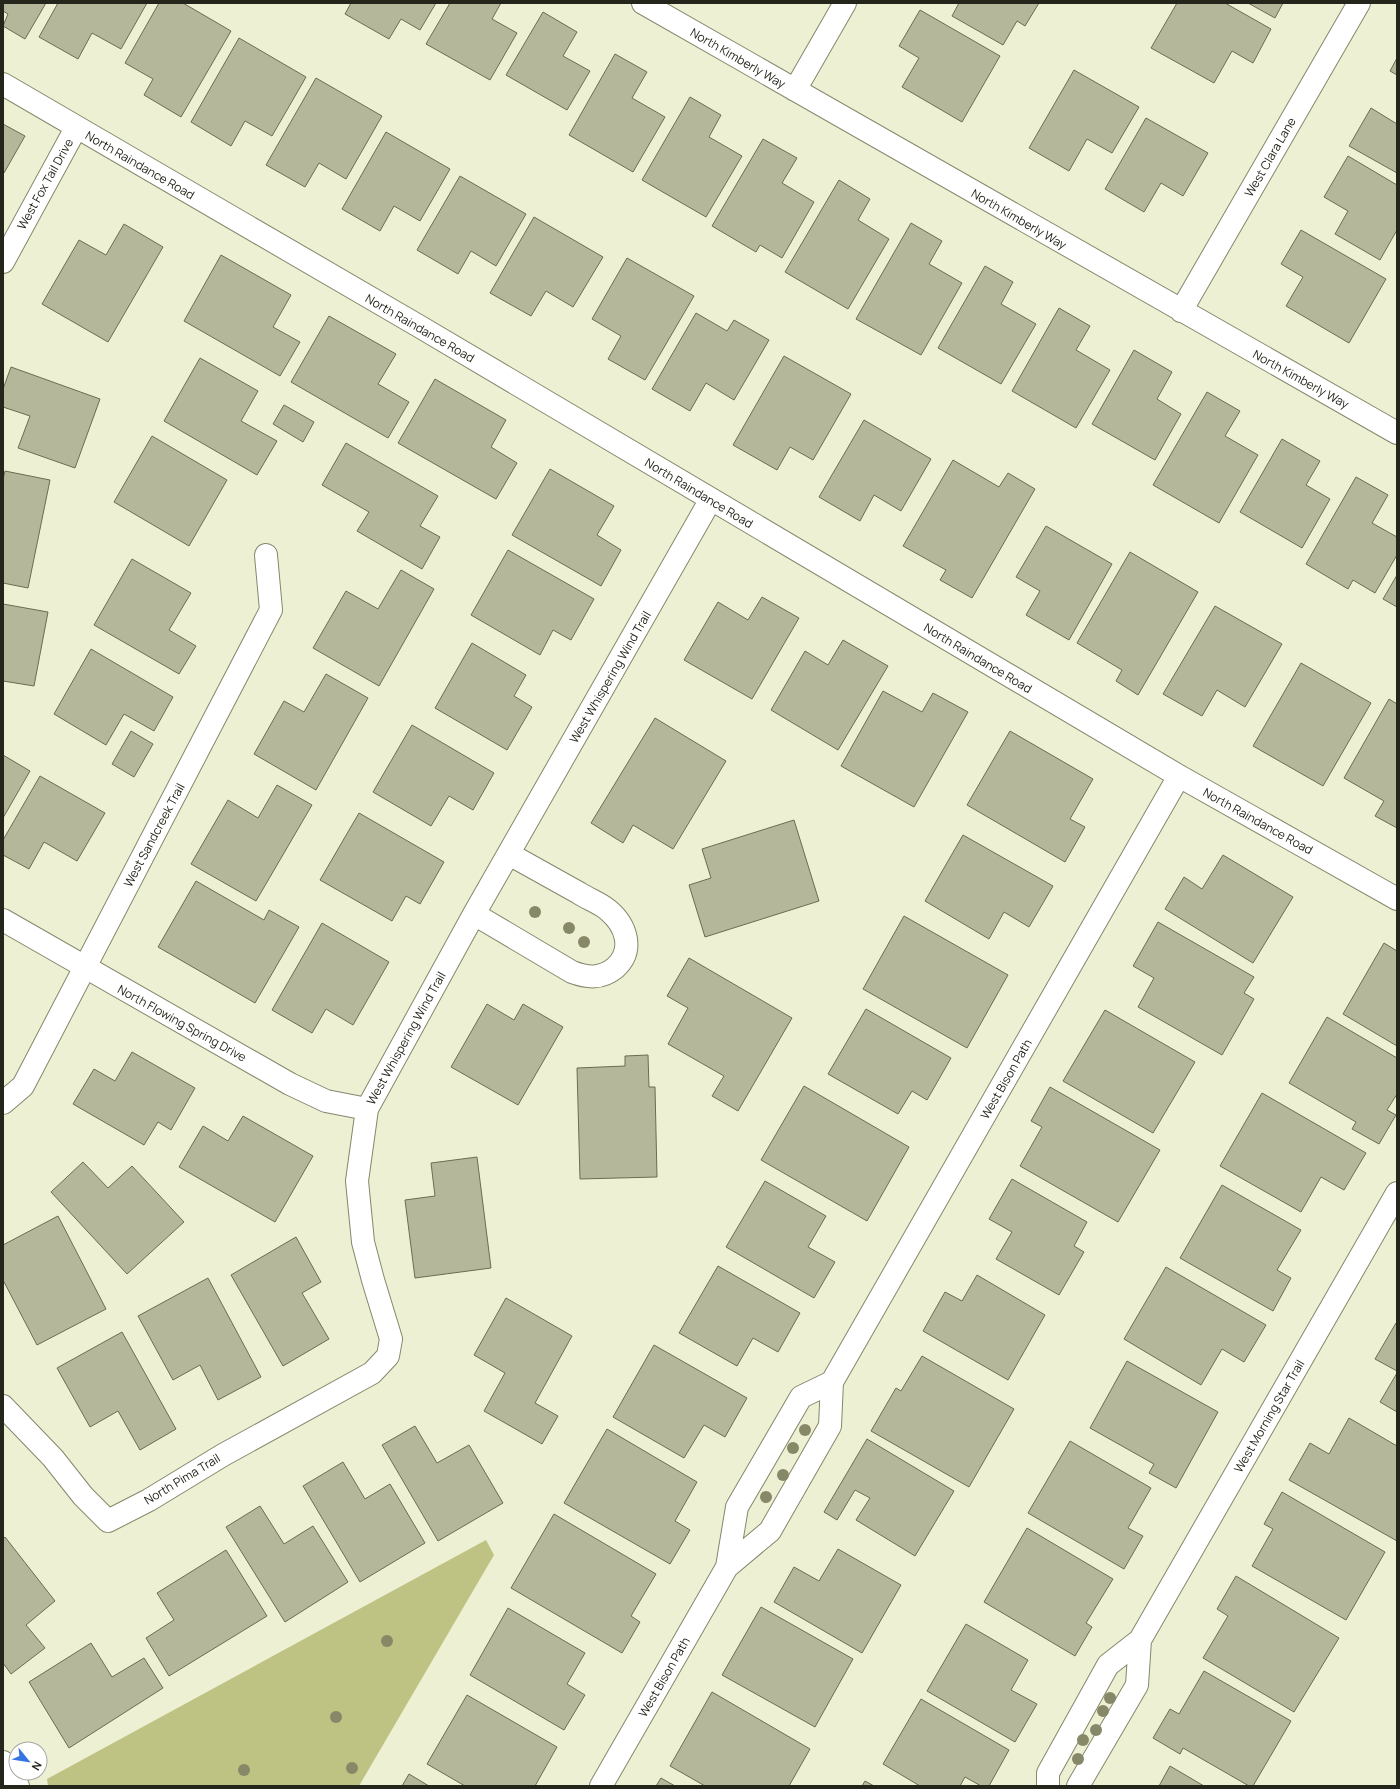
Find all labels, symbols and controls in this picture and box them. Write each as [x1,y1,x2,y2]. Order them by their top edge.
street label: North Kimberly Way [687,24,789,93]
street label: West Clara Lane [1240,114,1300,200]
street label: North Raindance Road [82,127,198,203]
street label: West Fox Tail Drive [13,135,77,233]
street label: North Kimberly Way [968,185,1070,254]
street label: North Raindance Road [362,290,478,366]
street label: North Kimberly Way [1250,346,1353,413]
street label: North Raindance Road [642,454,756,532]
street label: West Whispering Wind Trail [565,608,655,746]
street label: North Raindance Road [921,619,1035,697]
street label: West Sandcreek Trail [119,780,189,890]
street label: North Raindance Road [1200,784,1316,858]
street label: West Whispering Wind Trail [362,968,450,1108]
street label: North Flowing Spring Drive [115,981,249,1065]
street label: West Bison Path [976,1036,1036,1122]
street label: West Morning Star Trail [1230,1356,1308,1476]
street label: North Pima Trail [141,1450,223,1508]
street label: West Bison Path [634,1634,694,1720]
north arrow [8,1741,48,1781]
text: N [29,1759,46,1774]

